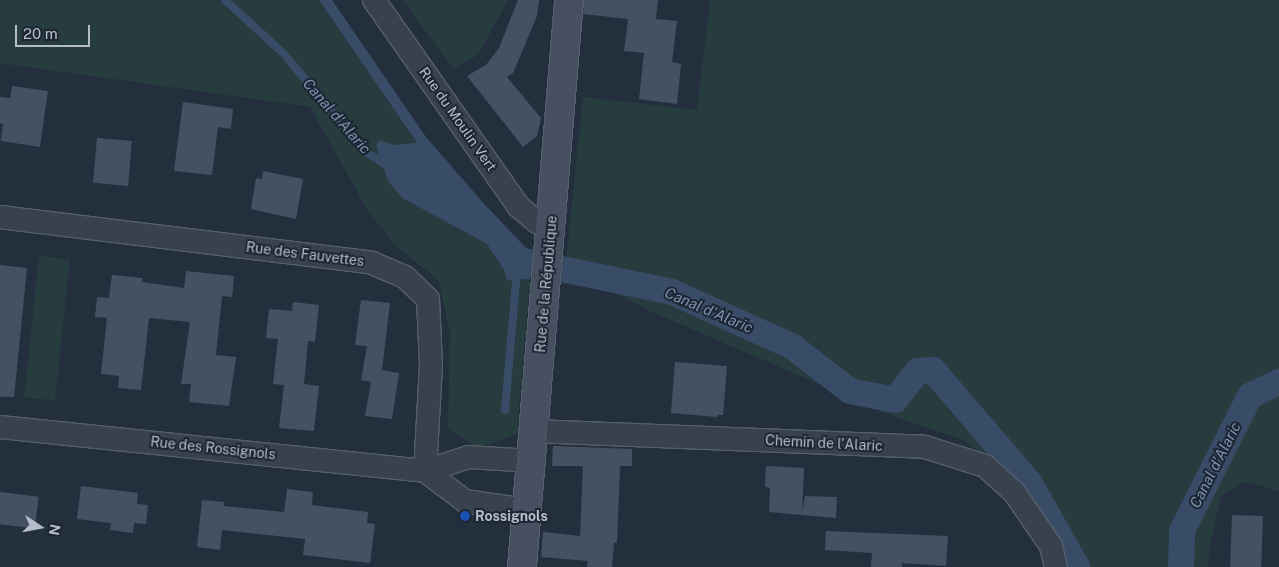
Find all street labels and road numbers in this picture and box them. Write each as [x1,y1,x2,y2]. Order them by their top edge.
street label: Rue du Moulin Vert [416,64,500,174]
street label: Rue de la République [532,215,560,353]
street label: Rue des Fauvettes [245,238,365,270]
street label: Chemin de l'Alaric [765,432,883,454]
street label: Rue des Rossignols [149,433,277,463]

